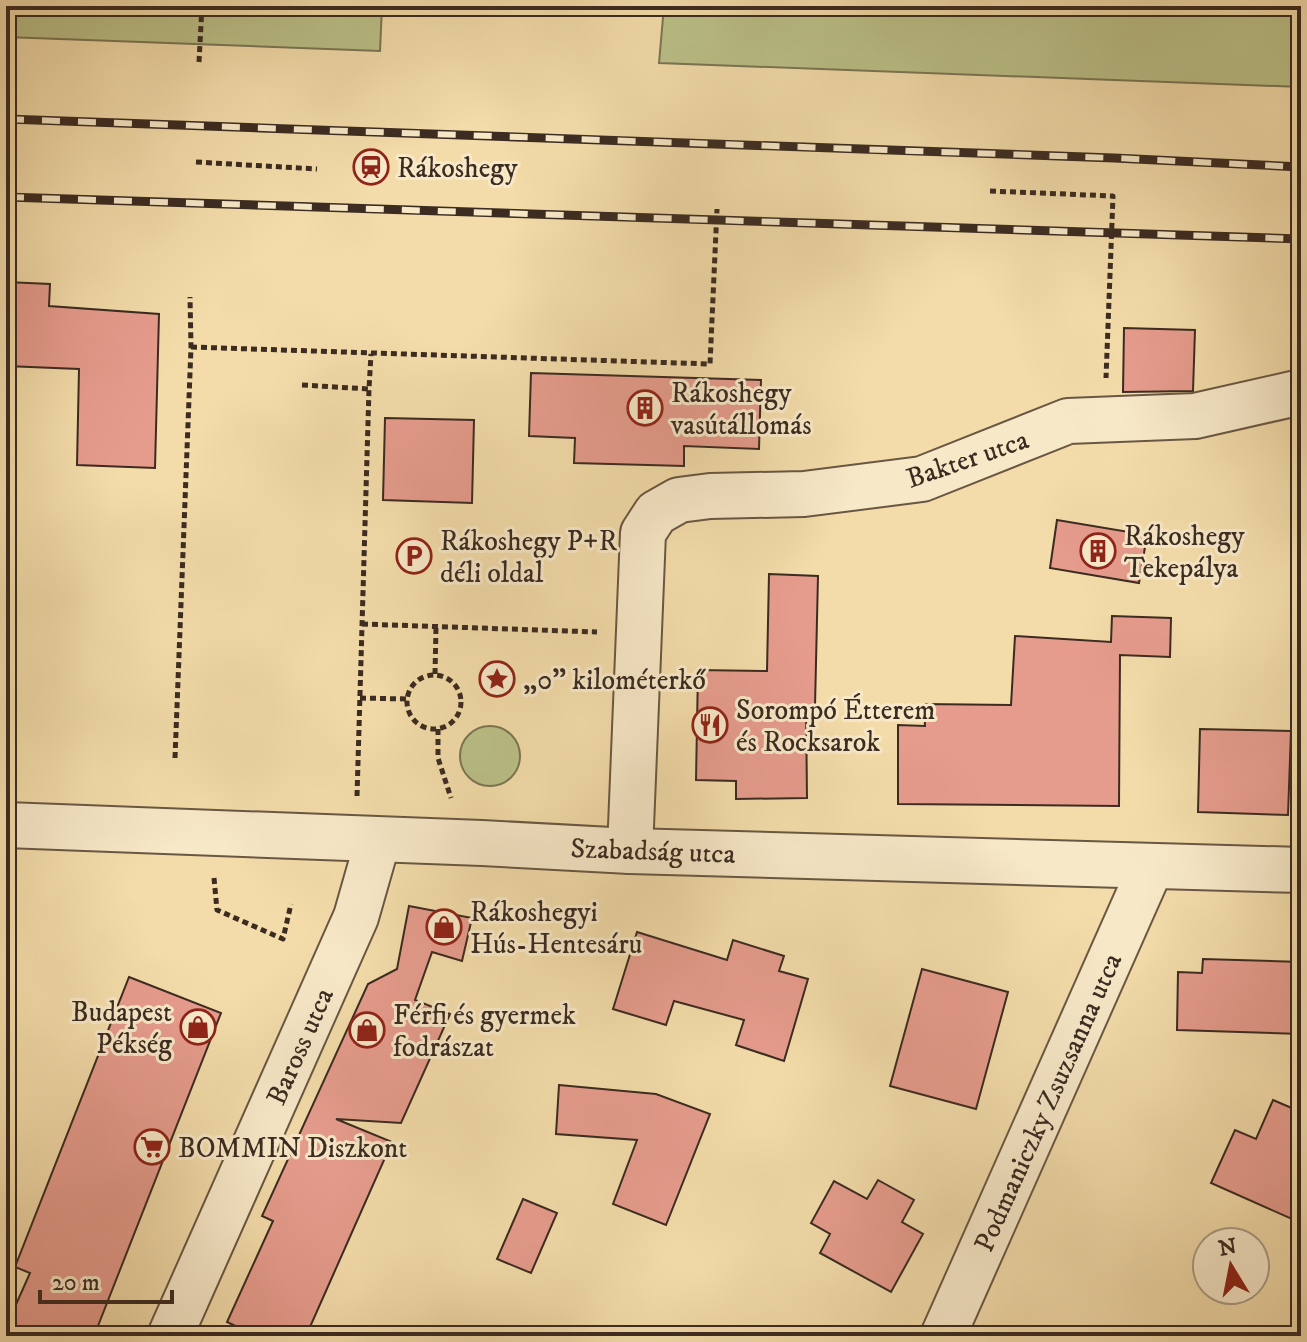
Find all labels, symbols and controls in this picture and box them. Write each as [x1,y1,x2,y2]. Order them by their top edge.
station icon: Rákoshegy [352,148,390,186]
place label: Rákoshegy [397,151,518,186]
place label: Rákoshegy vasútállomás [670,376,812,443]
building icon: Rákoshegy vasútállomás [626,389,664,427]
street label: Bakter utca [902,422,1033,497]
place label: Rákoshegy Tekepálya [1124,519,1245,586]
place label: Rákoshegy P+R déli oldal [440,524,618,591]
building icon: Rákoshegy Tekepálya [1079,532,1117,570]
parking icon: Rákoshegy P+R déli oldal [395,537,433,575]
place icon: „0” kilométerkő [478,660,516,698]
place label: „0” kilométerkő [523,663,706,698]
place label: Sorompó Étterem és Rocksarok [736,693,935,760]
restaurant icon: Sorompó Étterem és Rocksarok [691,706,729,744]
street label: Szabadság utca [570,831,736,872]
place label: Rákoshegyi Hús-Hentesáru [470,895,642,962]
shop icon: Rákoshegyi Hús-Hentesáru [425,908,463,946]
street label: Podmaniczky Zsuzsanna utca [967,948,1130,1257]
street label: Baross utca [259,982,342,1111]
place label: Budapest Pékség [71,995,172,1062]
place label: Férfi és gyermek fodrászat [393,998,576,1065]
shop icon: Budapest Pékség [179,1008,217,1046]
shop icon: Férfi és gyermek fodrászat [348,1011,386,1049]
supermarket icon: BOMMIN Diszkont [133,1128,171,1166]
place label: BOMMIN Diszkont [178,1131,407,1166]
north arrow [1191,1226,1271,1306]
text: N [1217,1233,1239,1263]
scale bar [40,1254,172,1304]
text: 20 m [52,1268,100,1298]

